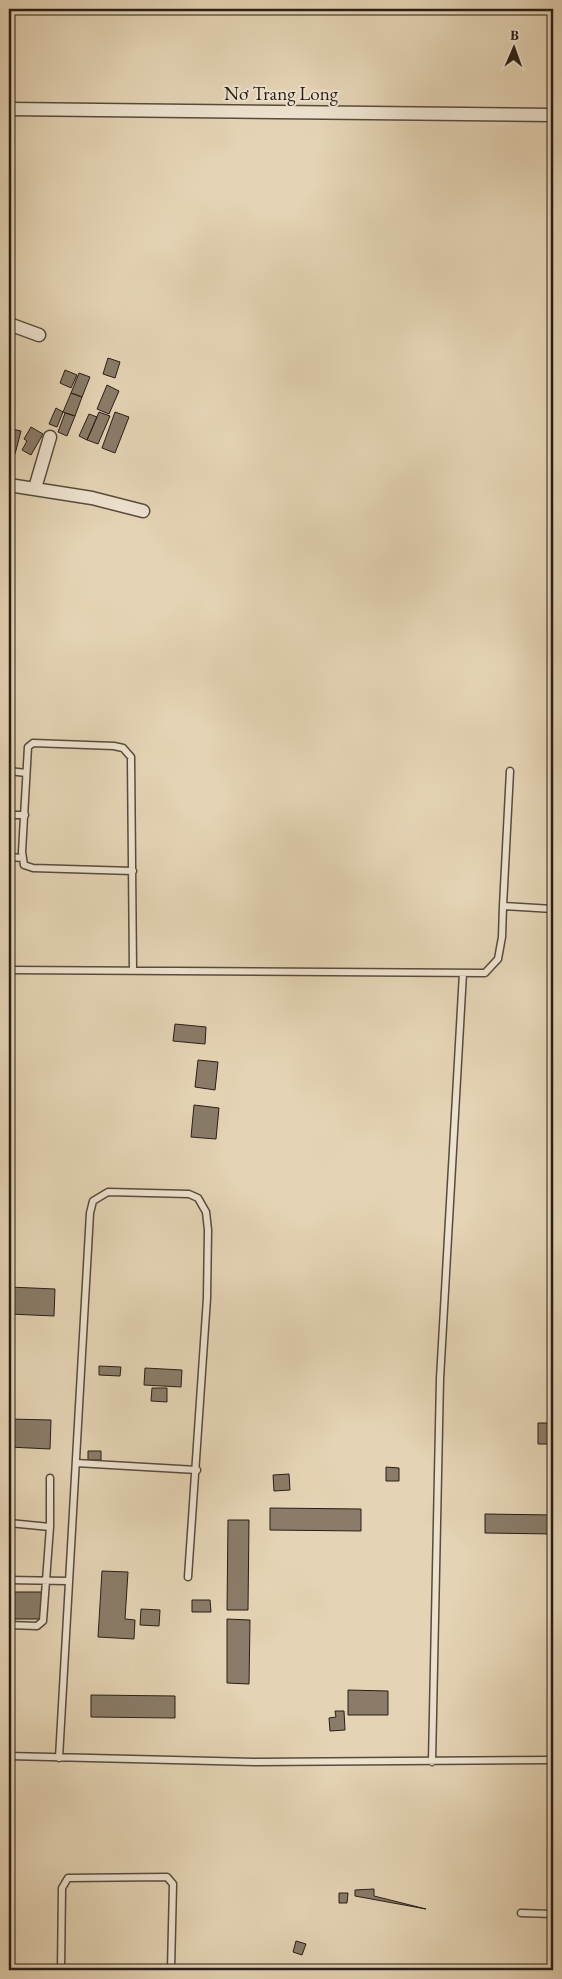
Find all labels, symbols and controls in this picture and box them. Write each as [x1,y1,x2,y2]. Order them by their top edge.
north arrow [490,22,540,72]
text: B [510,26,519,44]
street label: Nơ Trang Long [224,81,339,106]

